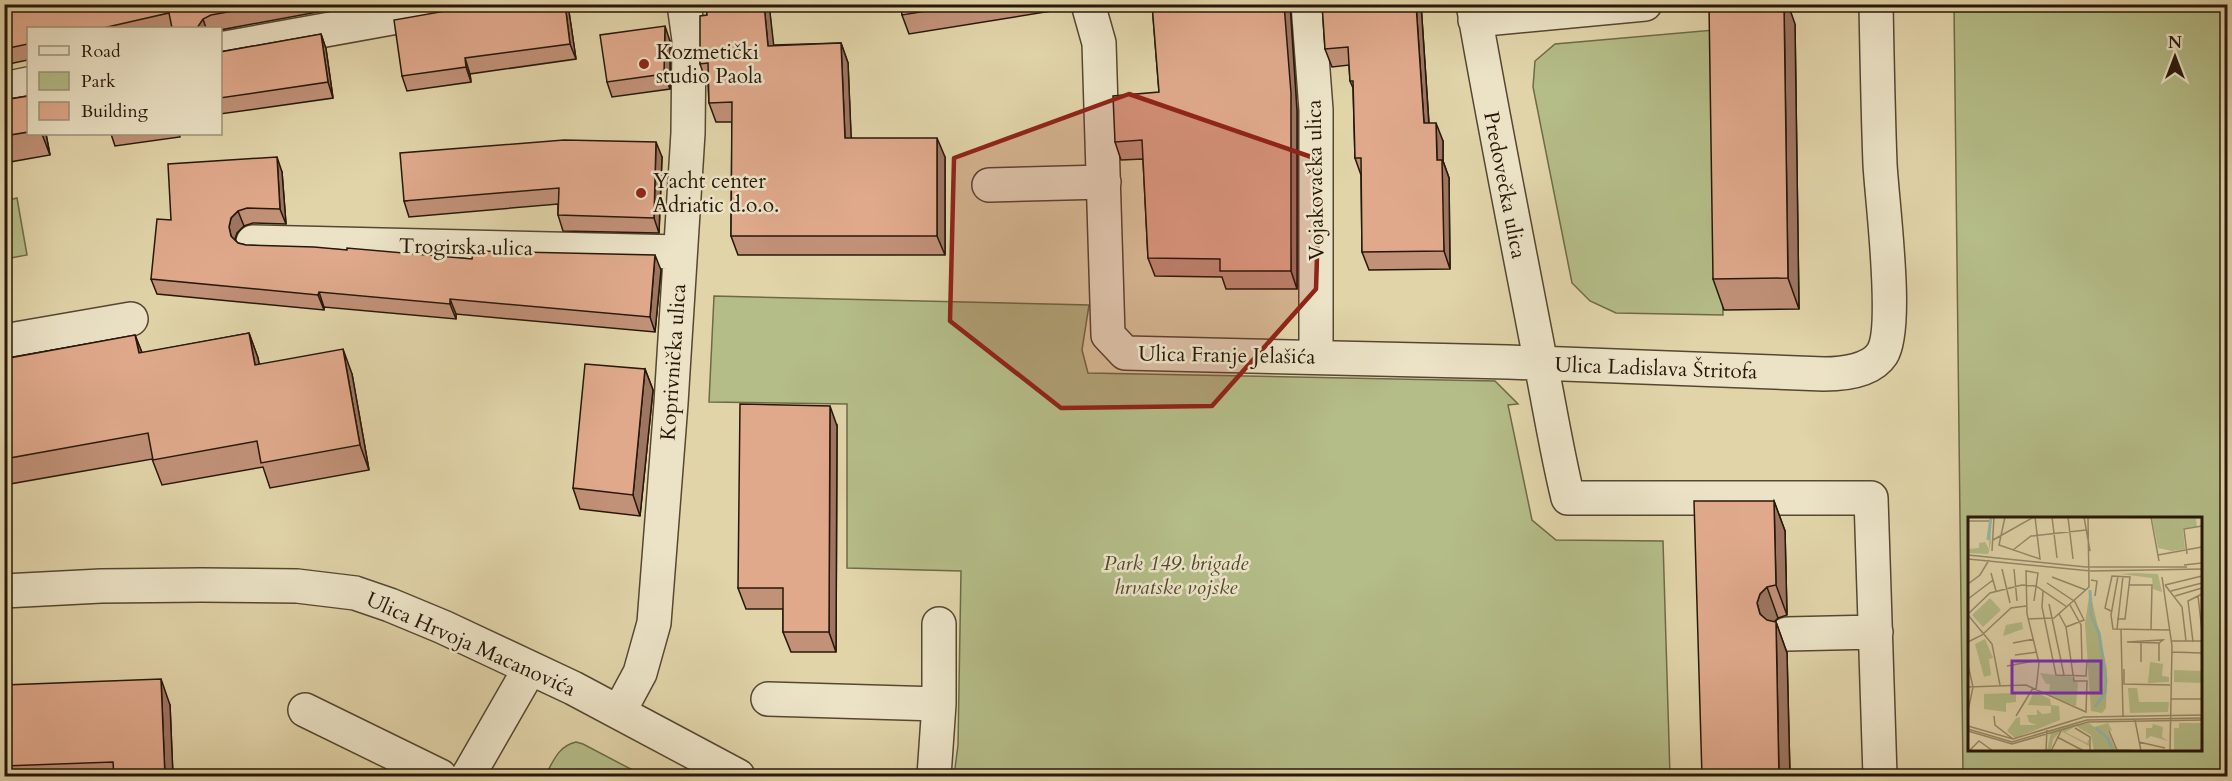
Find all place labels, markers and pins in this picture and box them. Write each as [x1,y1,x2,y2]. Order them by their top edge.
place label: Kozmetički studio Paola [656,38,763,91]
marker: Kozmetički studio Paola [637,57,651,71]
place label: Yacht center Adriatic d.o.o. [653,167,779,220]
marker: Yacht center Adriatic d.o.o. [634,186,648,200]

